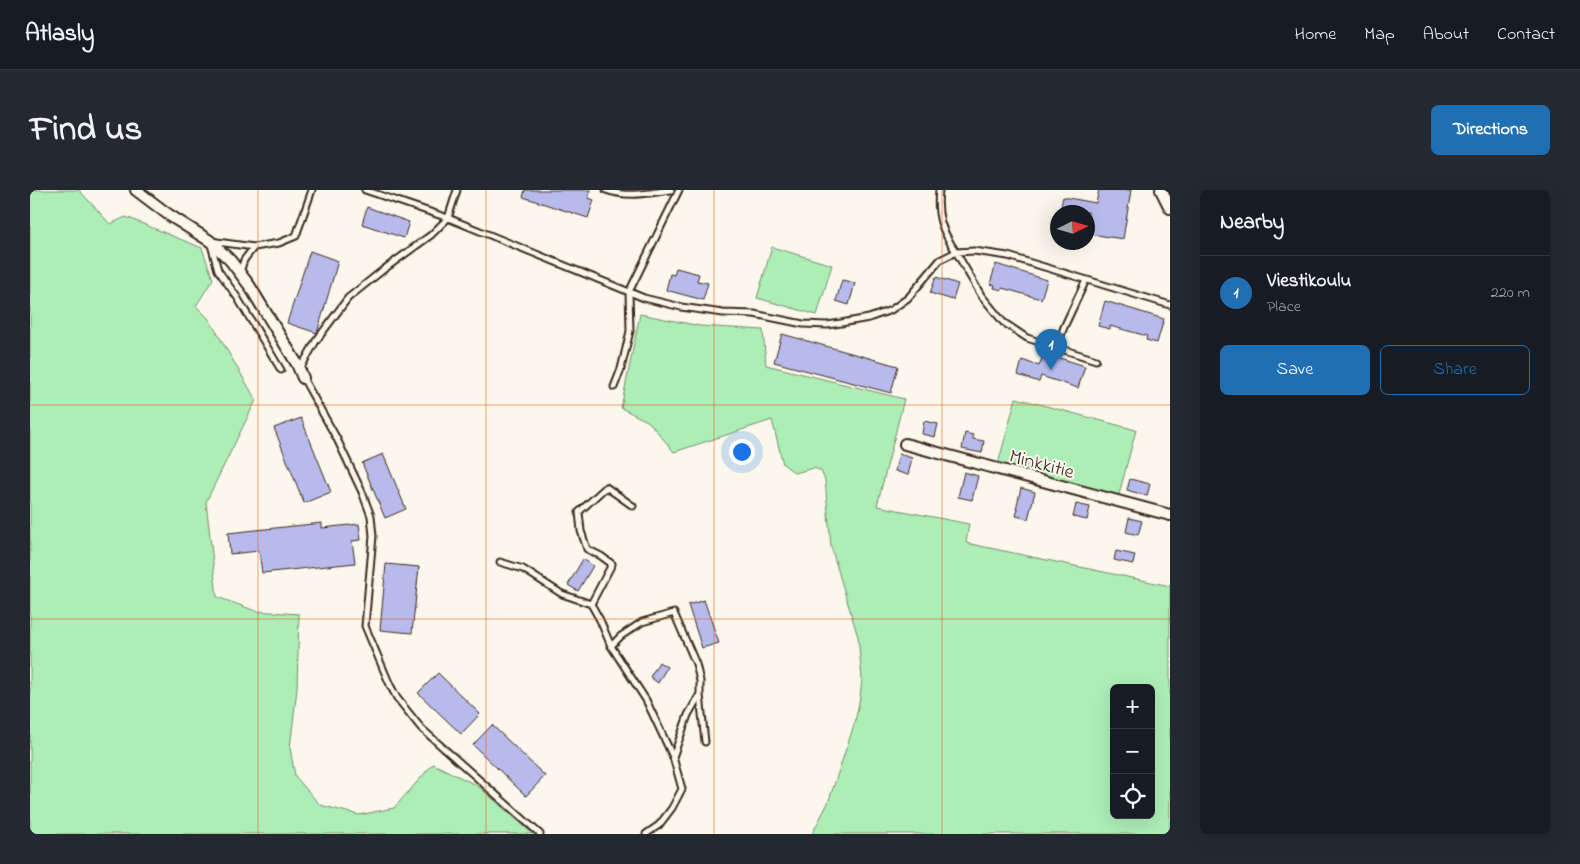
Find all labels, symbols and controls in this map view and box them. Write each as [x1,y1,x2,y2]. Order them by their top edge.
text: Atlasly [25,17,94,52]
text: Home [1295,22,1336,48]
text: Map [1364,22,1395,48]
text: About [1423,22,1469,48]
text: Contact [1497,22,1555,48]
text: Find us [30,105,142,156]
button: Directions [1431,105,1550,155]
north arrow [1050,205,1095,250]
text: Nearby [1220,208,1284,238]
text: Viestikoulu [1267,268,1351,295]
text: 1 [1233,281,1239,305]
text: 220 m [1491,281,1530,305]
text: Place [1267,295,1301,319]
pin: 1 [1035,329,1067,370]
button: Save [1220,345,1370,395]
button: Share [1380,345,1530,395]
your location [729,439,755,465]
street label: Minkkitie [1006,443,1077,488]
map controls [1110,684,1155,819]
button: + [1110,684,1155,729]
button: − [1110,729,1155,774]
button: locate [1110,774,1155,819]

